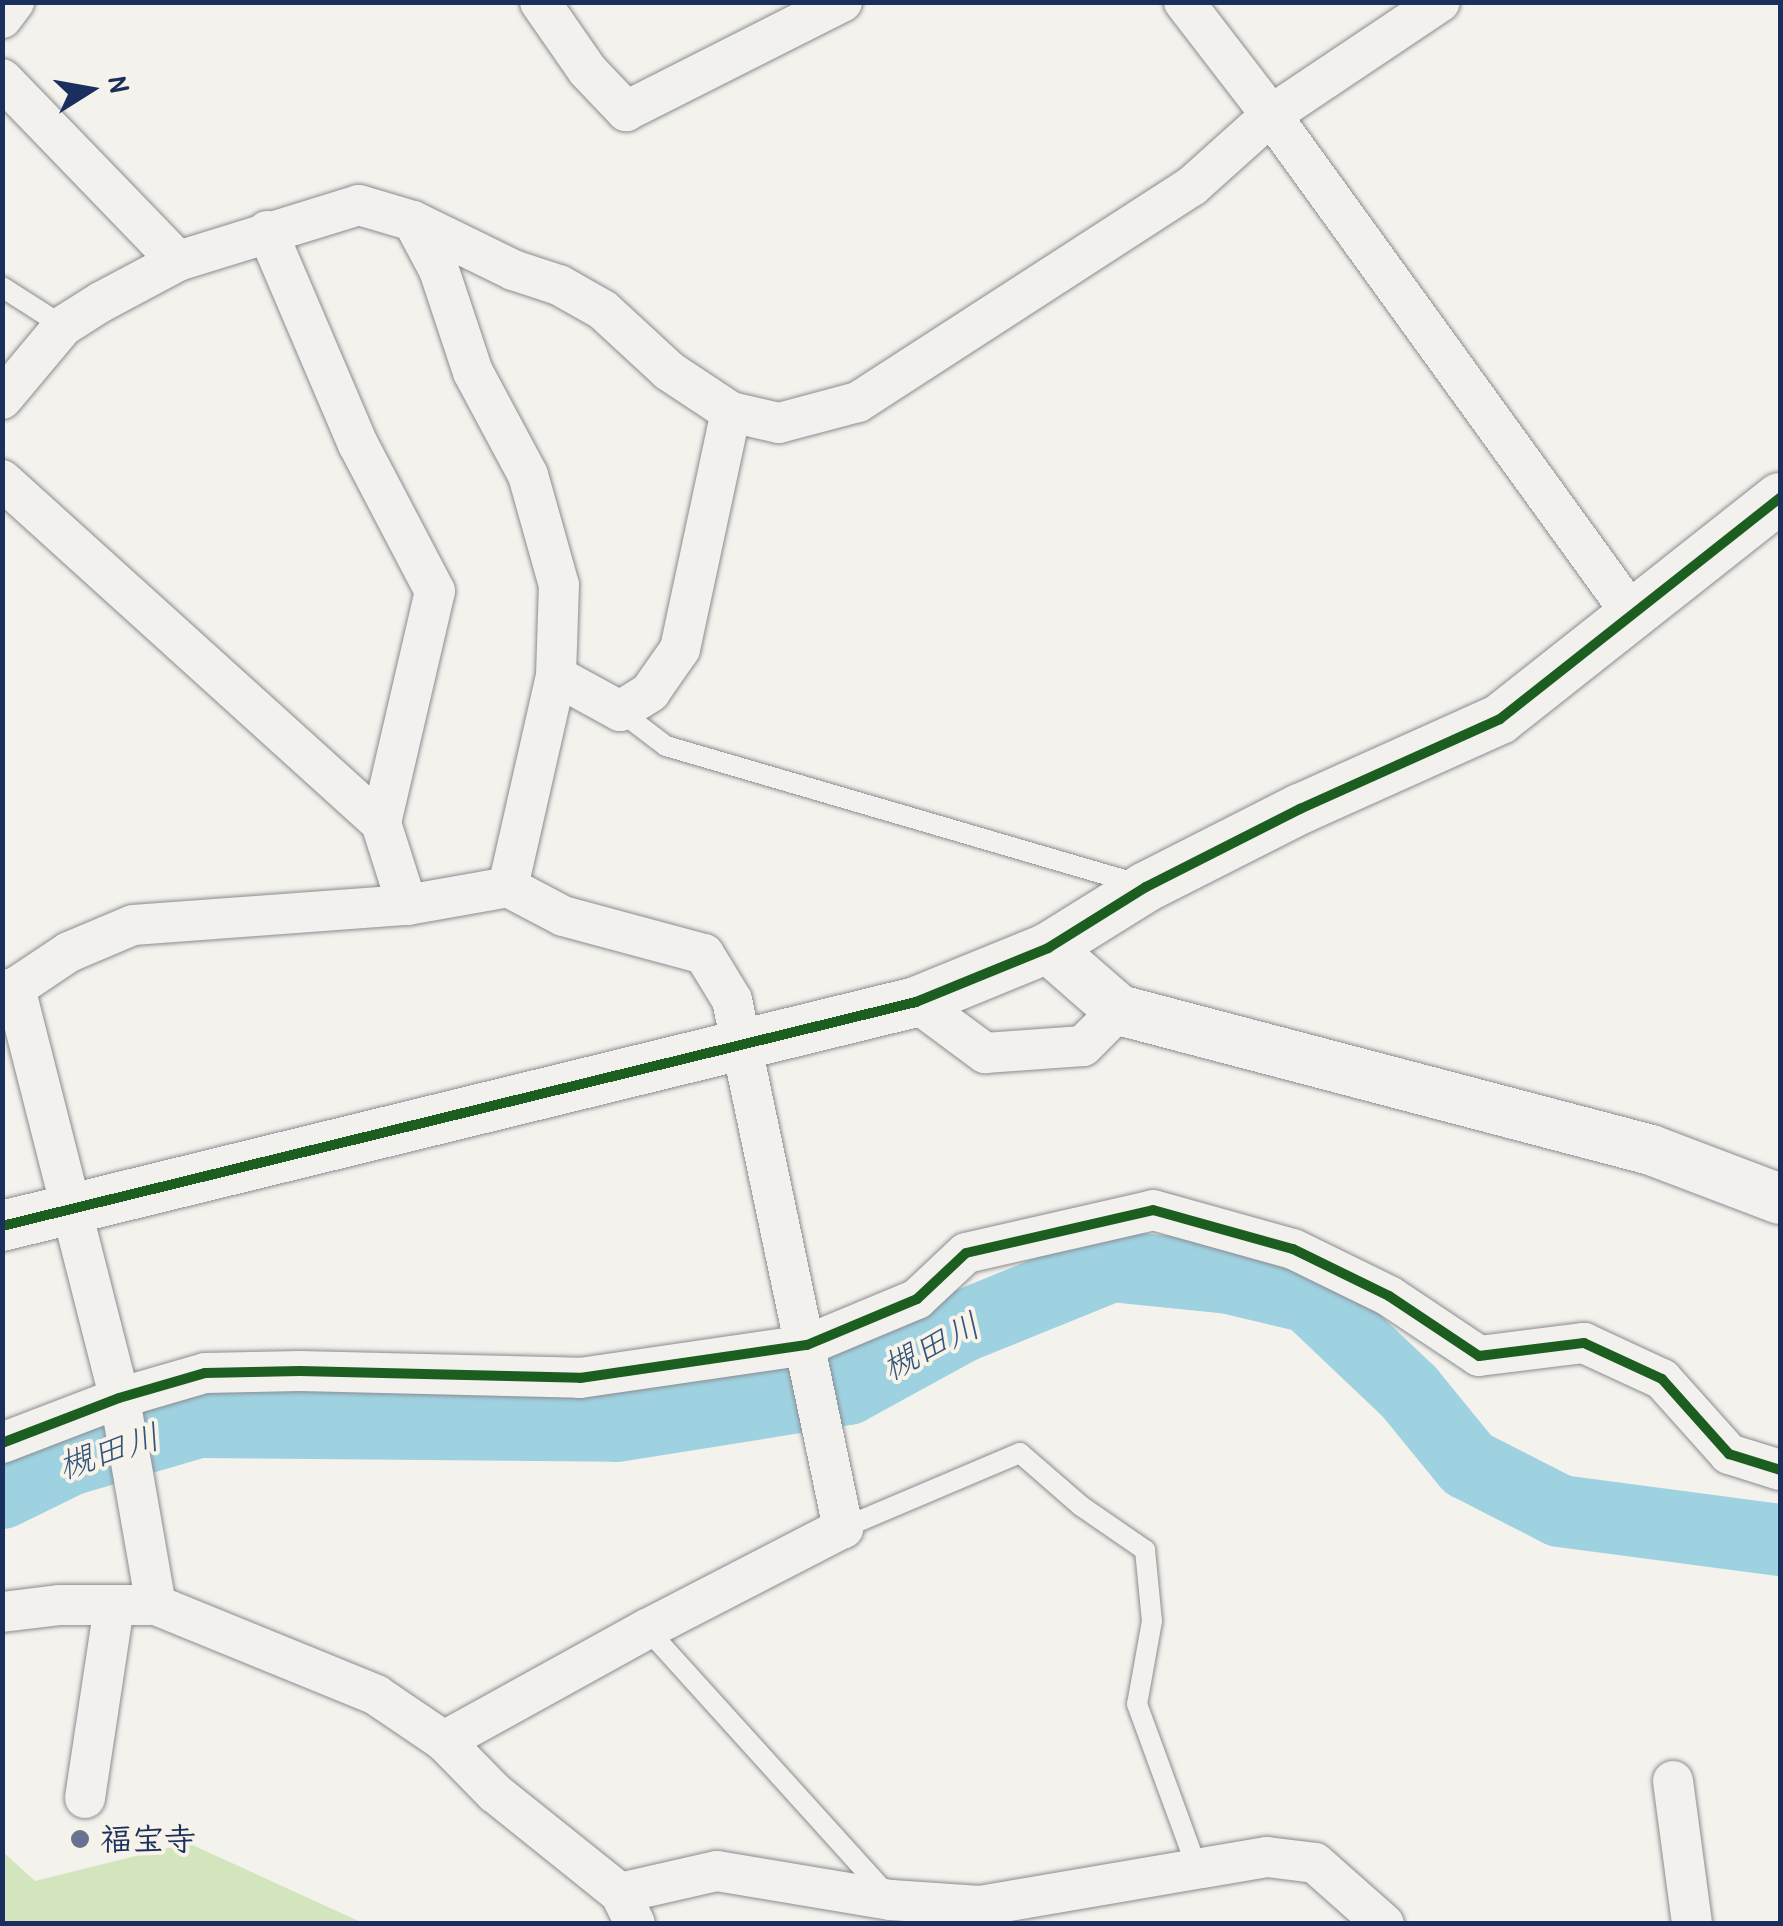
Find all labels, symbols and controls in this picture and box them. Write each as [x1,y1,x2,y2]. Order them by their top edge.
north arrow [40,40,140,140]
text: N [99,73,140,95]
water label: 槻田川 [875,1303,987,1389]
water label: 槻田川 [53,1415,165,1487]
place label: 福宝寺 [100,1820,196,1858]
marker: 福宝寺 [69,1828,91,1850]

